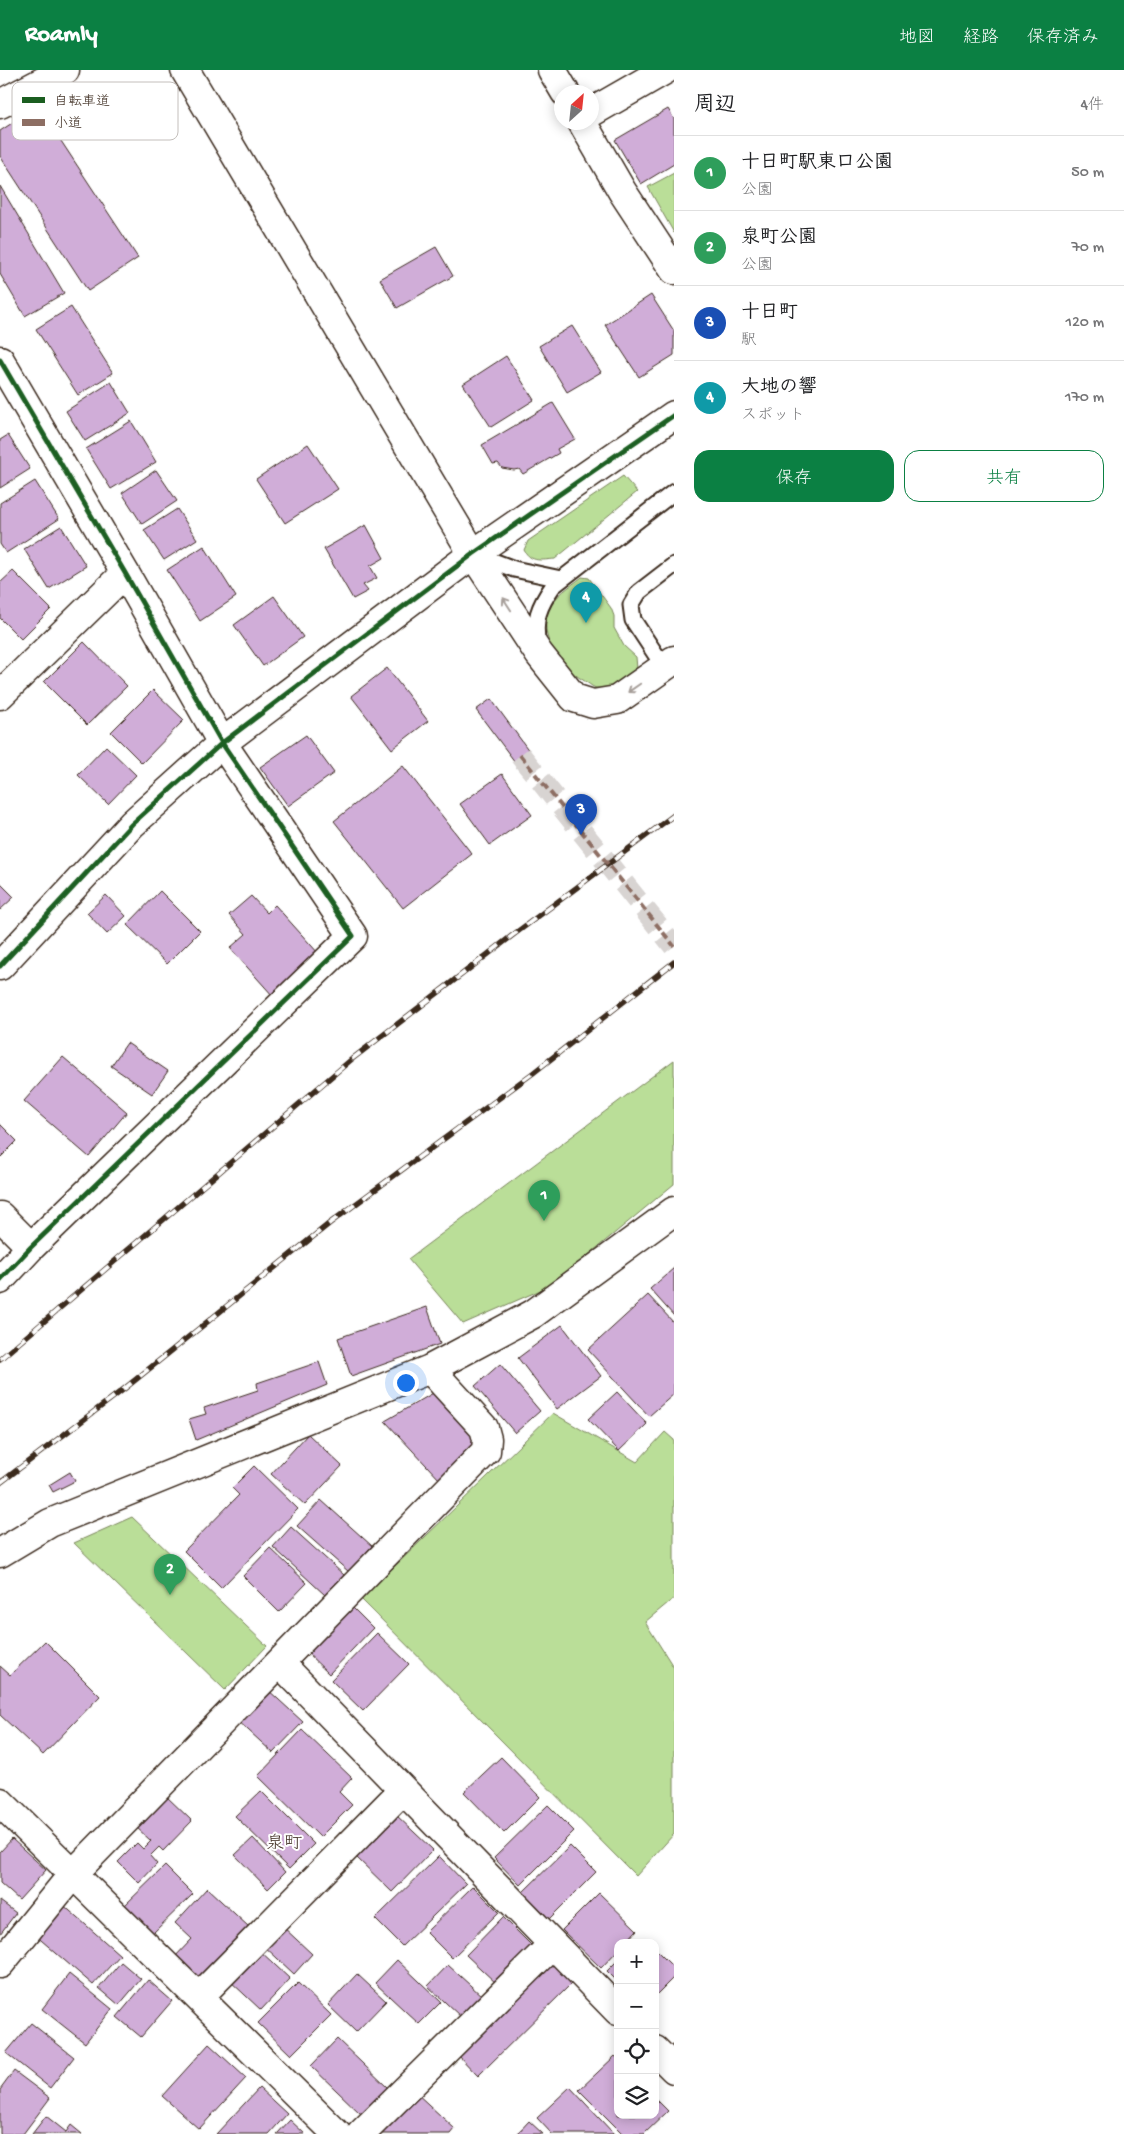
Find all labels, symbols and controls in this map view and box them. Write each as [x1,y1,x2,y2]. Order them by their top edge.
text: Roamly [25,21,98,50]
text: 地図 [899,28,935,49]
text: 経路 [963,28,999,49]
text: 保存済み [1027,28,1099,49]
legend [12,82,178,140]
north arrow [554,85,599,130]
text: 自転車道 [54,94,110,111]
text: 周辺 [694,94,736,119]
text: 4件 [1080,97,1104,116]
text: 小道 [54,116,82,133]
text: 十日町駅東口公園 [741,152,893,175]
text: 1 [707,164,713,183]
text: 50 m [1071,164,1104,183]
text: 公園 [741,182,773,201]
text: 泉町公園 [741,227,817,250]
text: 2 [706,239,714,258]
text: 70 m [1071,239,1104,258]
text: 公園 [741,257,773,276]
text: 十日町 [741,302,798,325]
text: 3 [706,314,714,333]
text: 120 m [1065,314,1104,333]
text: 駅 [741,332,757,351]
text: 大地の響 [741,377,817,400]
text: 4 [706,389,714,408]
text: 170 m [1065,389,1104,408]
text: スポット [741,407,805,426]
button: 保存 [694,450,894,502]
button: 共有 [904,450,1104,502]
pin: 4 [570,582,602,623]
one-way arrow [502,598,512,612]
one-way arrow [627,683,641,693]
pin: 3 [565,794,597,835]
pin: 1 [528,1180,560,1221]
your location [393,1370,419,1396]
pin: 2 [154,1554,186,1595]
district label: 泉町 [266,1833,302,1855]
map controls [614,1939,659,2119]
button: + [614,1939,659,1984]
button: − [614,1984,659,2029]
button: locate [614,2029,659,2074]
button: layers [614,2074,659,2119]

